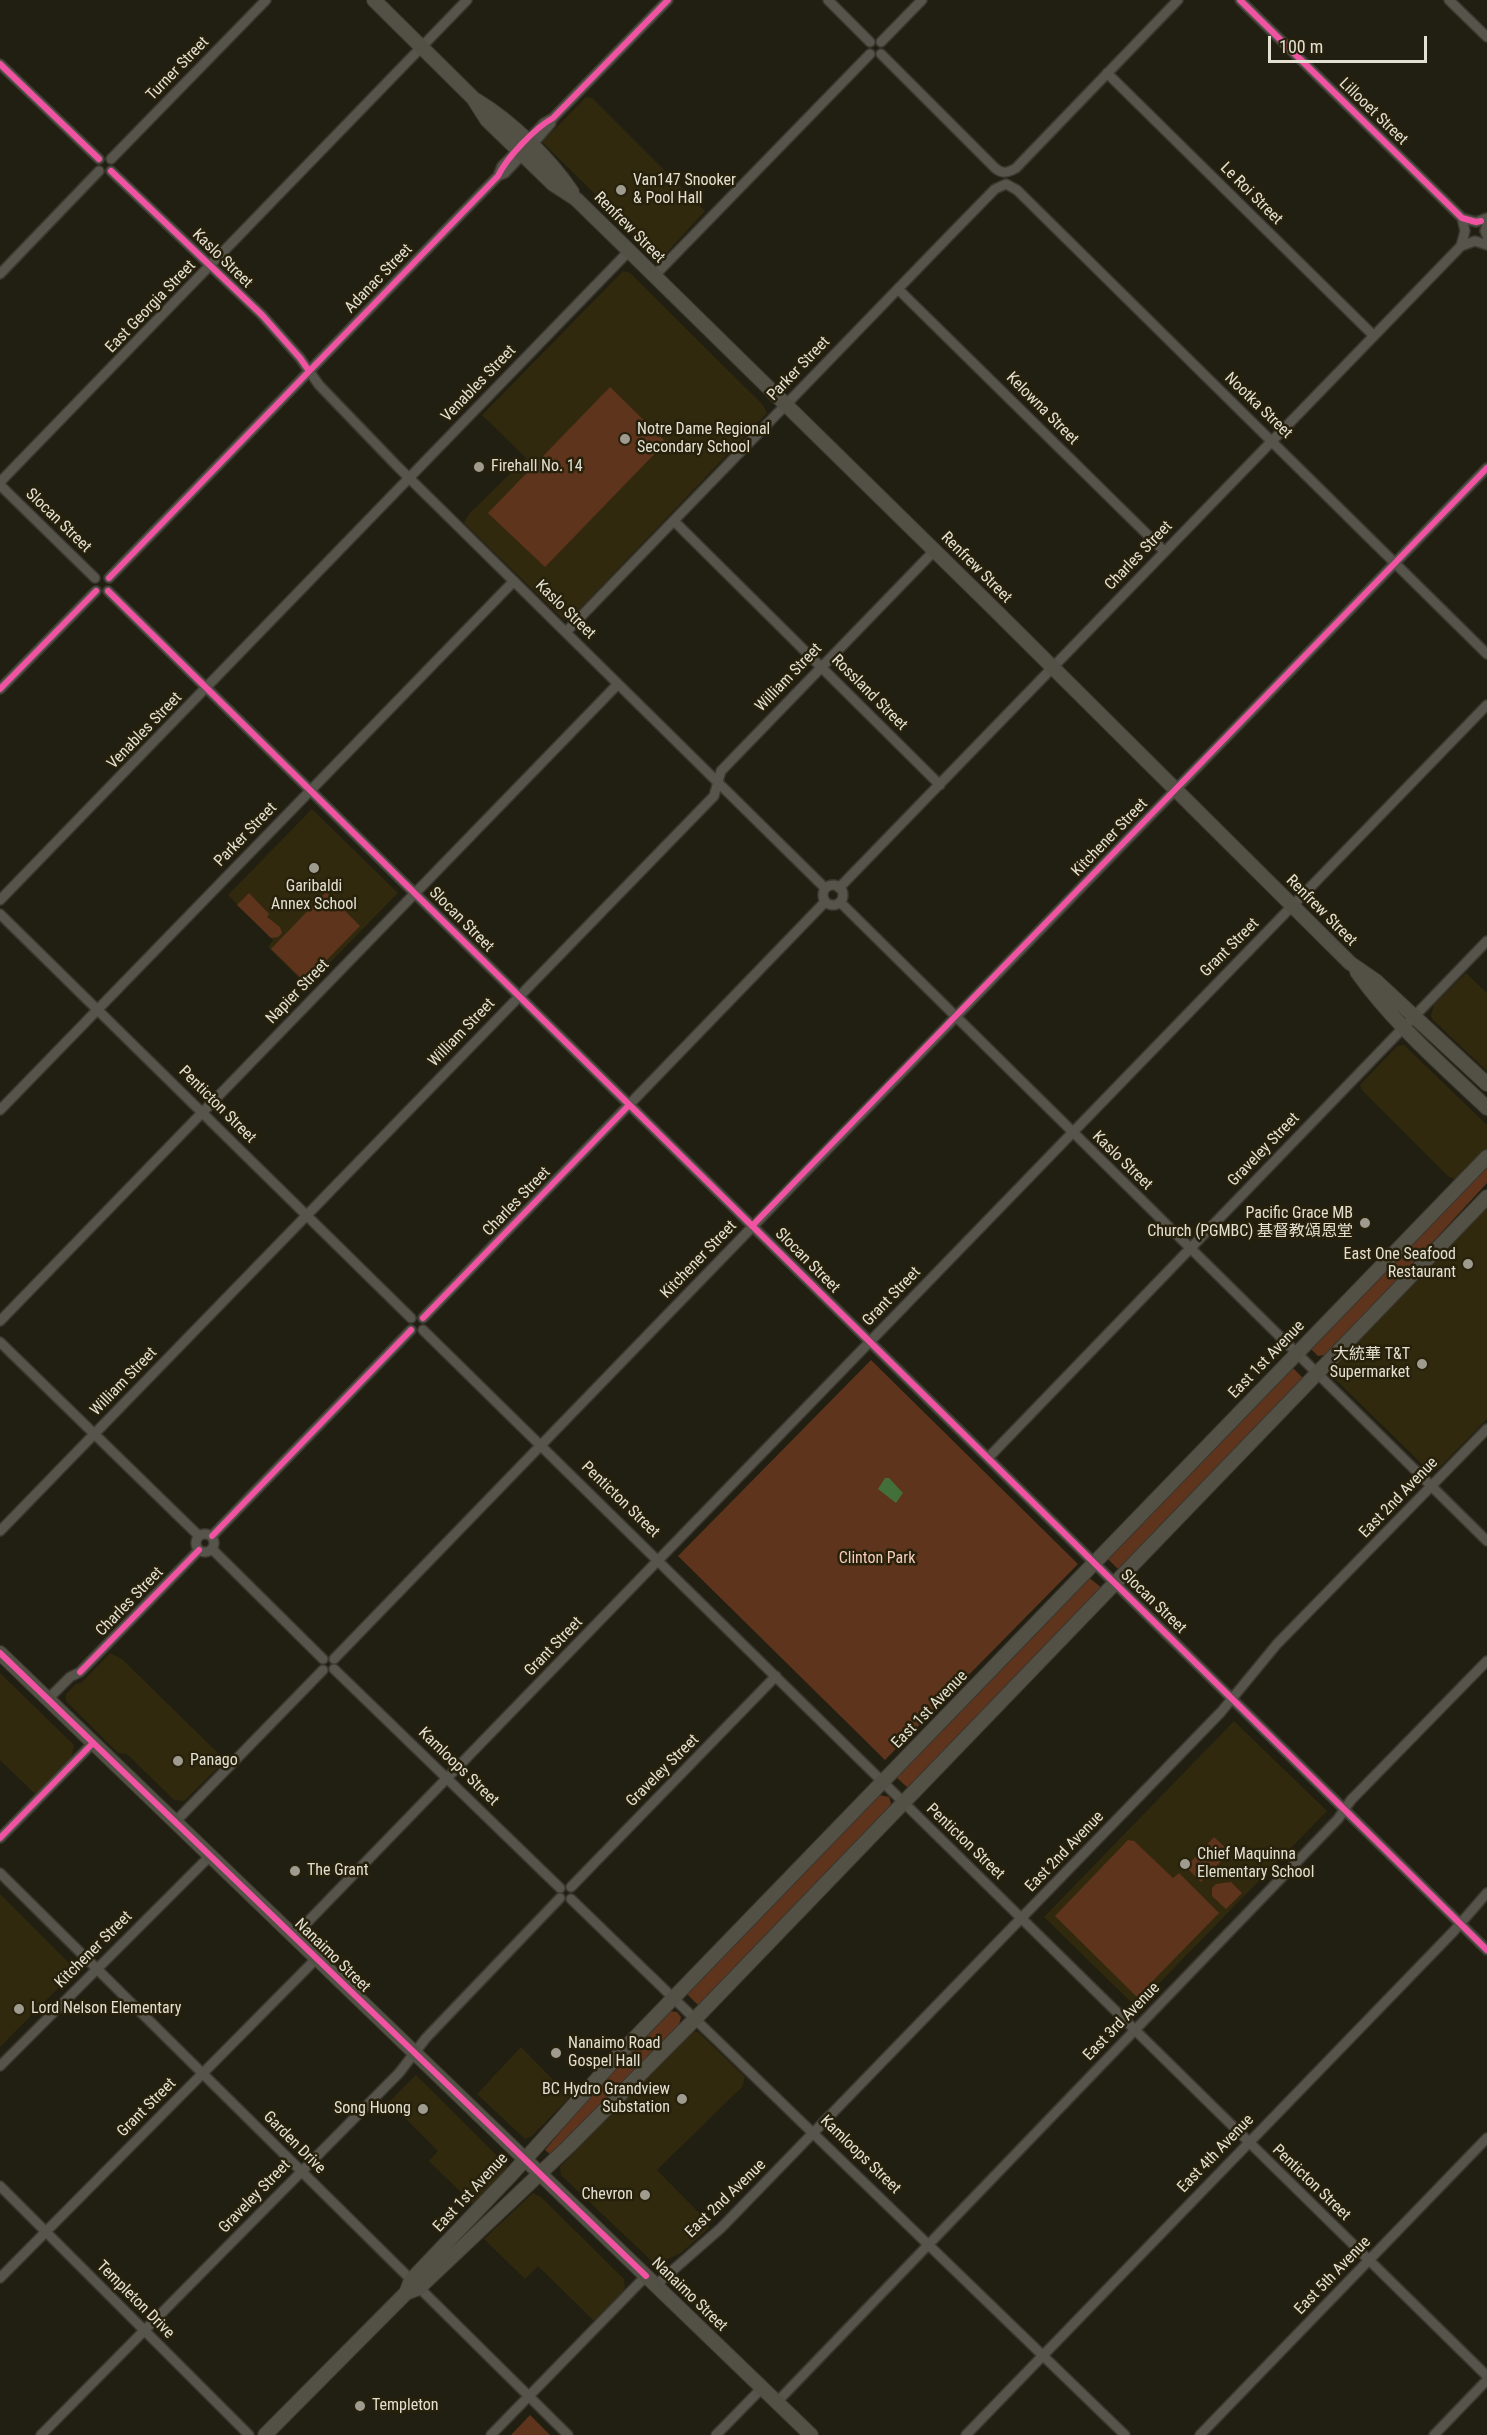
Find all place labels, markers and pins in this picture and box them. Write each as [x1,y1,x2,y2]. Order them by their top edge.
place label: Van147 Snooker & Pool Hall [633,171,736,209]
marker: Van147 Snooker & Pool Hall [614,183,628,197]
place label: Notre Dame Regional Secondary School [637,420,770,458]
marker: Notre Dame Regional Secondary School [618,432,632,446]
place label: Firehall No. 14 [491,457,583,477]
marker: Firehall No. 14 [472,460,486,474]
marker: Garibaldi Annex School [307,861,321,875]
place label: Garibaldi Annex School [271,877,357,915]
place label: Pacific Grace MB Church (PGMBC) 基督教頌恩堂 [1147,1204,1353,1242]
marker: Pacific Grace MB Church (PGMBC) 基督教頌恩堂 [1358,1216,1372,1230]
place label: East One Seafood Restaurant [1344,1245,1456,1283]
marker: East One Seafood Restaurant [1461,1257,1475,1271]
place label: 大統華 T&T Supermarket [1330,1345,1410,1383]
marker: 大統華 T&T Supermarket [1415,1357,1429,1371]
place label: Panago [190,1751,238,1771]
marker: Panago [171,1754,185,1768]
place label: Chief Maquinna Elementary School [1197,1845,1314,1883]
marker: Chief Maquinna Elementary School [1178,1857,1192,1871]
place label: The Grant [307,1861,368,1881]
marker: The Grant [288,1864,302,1878]
place label: Lord Nelson Elementary [31,1999,181,2019]
marker: Lord Nelson Elementary [12,2002,26,2016]
place label: Nanaimo Road Gospel Hall [568,2034,661,2072]
marker: Nanaimo Road Gospel Hall [549,2046,563,2060]
place label: BC Hydro Grandview Substation [542,2080,670,2118]
marker: BC Hydro Grandview Substation [675,2092,689,2106]
place label: Song Huong [334,2099,411,2119]
marker: Song Huong [416,2102,430,2116]
place label: Chevron [581,2185,633,2205]
marker: Chevron [638,2188,652,2202]
place label: Templeton [372,2396,439,2416]
marker: Templeton [353,2399,367,2413]

